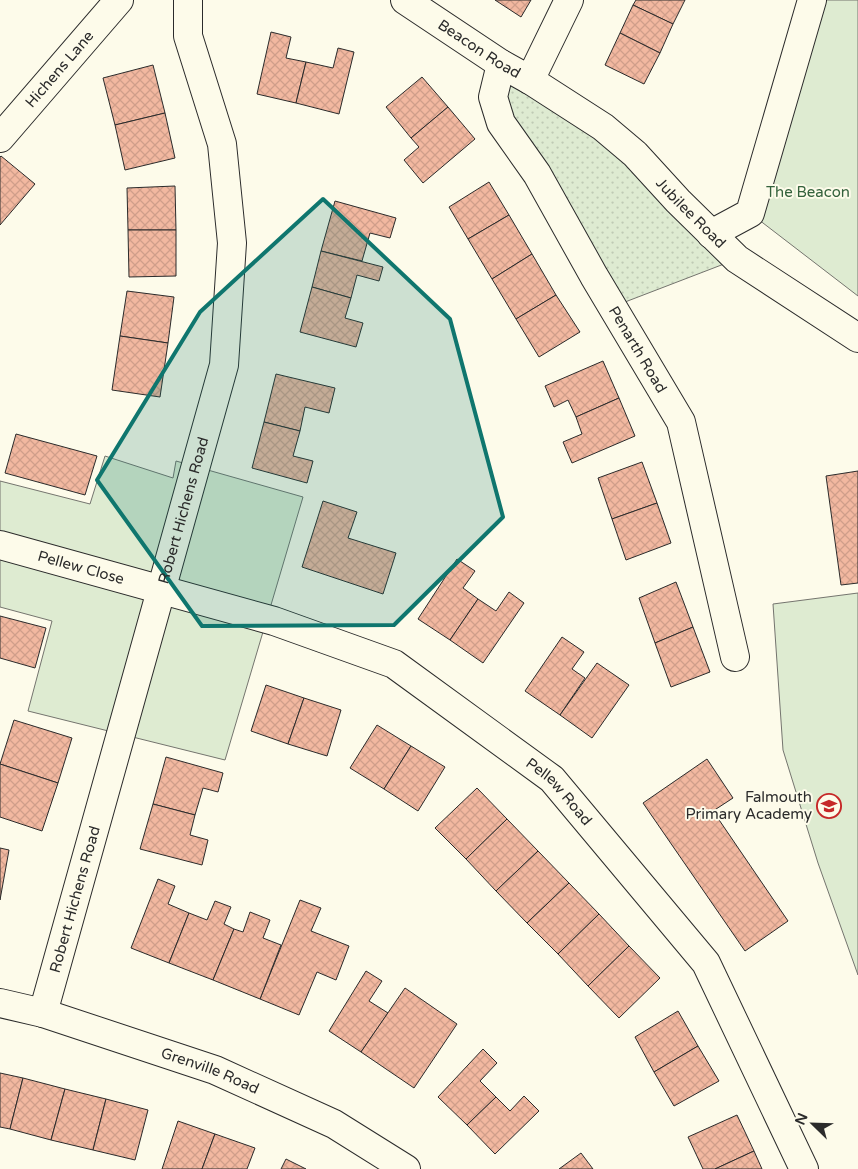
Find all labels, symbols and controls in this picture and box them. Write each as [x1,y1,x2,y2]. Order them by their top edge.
street label: Beacon Road [434,16,524,82]
street label: Hichens Lane [21,27,97,111]
street label: Jubilee Road [652,174,730,252]
park label: The Beacon [766,183,850,201]
street label: Penarth Road [605,303,671,396]
street label: Robert Hichens Road [154,435,213,586]
street label: Pellew Close [36,547,126,588]
street label: Pellew Road [522,754,596,829]
place label: Falmouth Primary Academy [686,788,812,823]
school or university icon: Falmouth Primary Academy [816,793,842,819]
street label: Robert Hichens Road [46,824,104,975]
street label: Grenville Road [159,1044,262,1098]
north arrow [788,1099,838,1149]
text: N [791,1111,812,1128]

